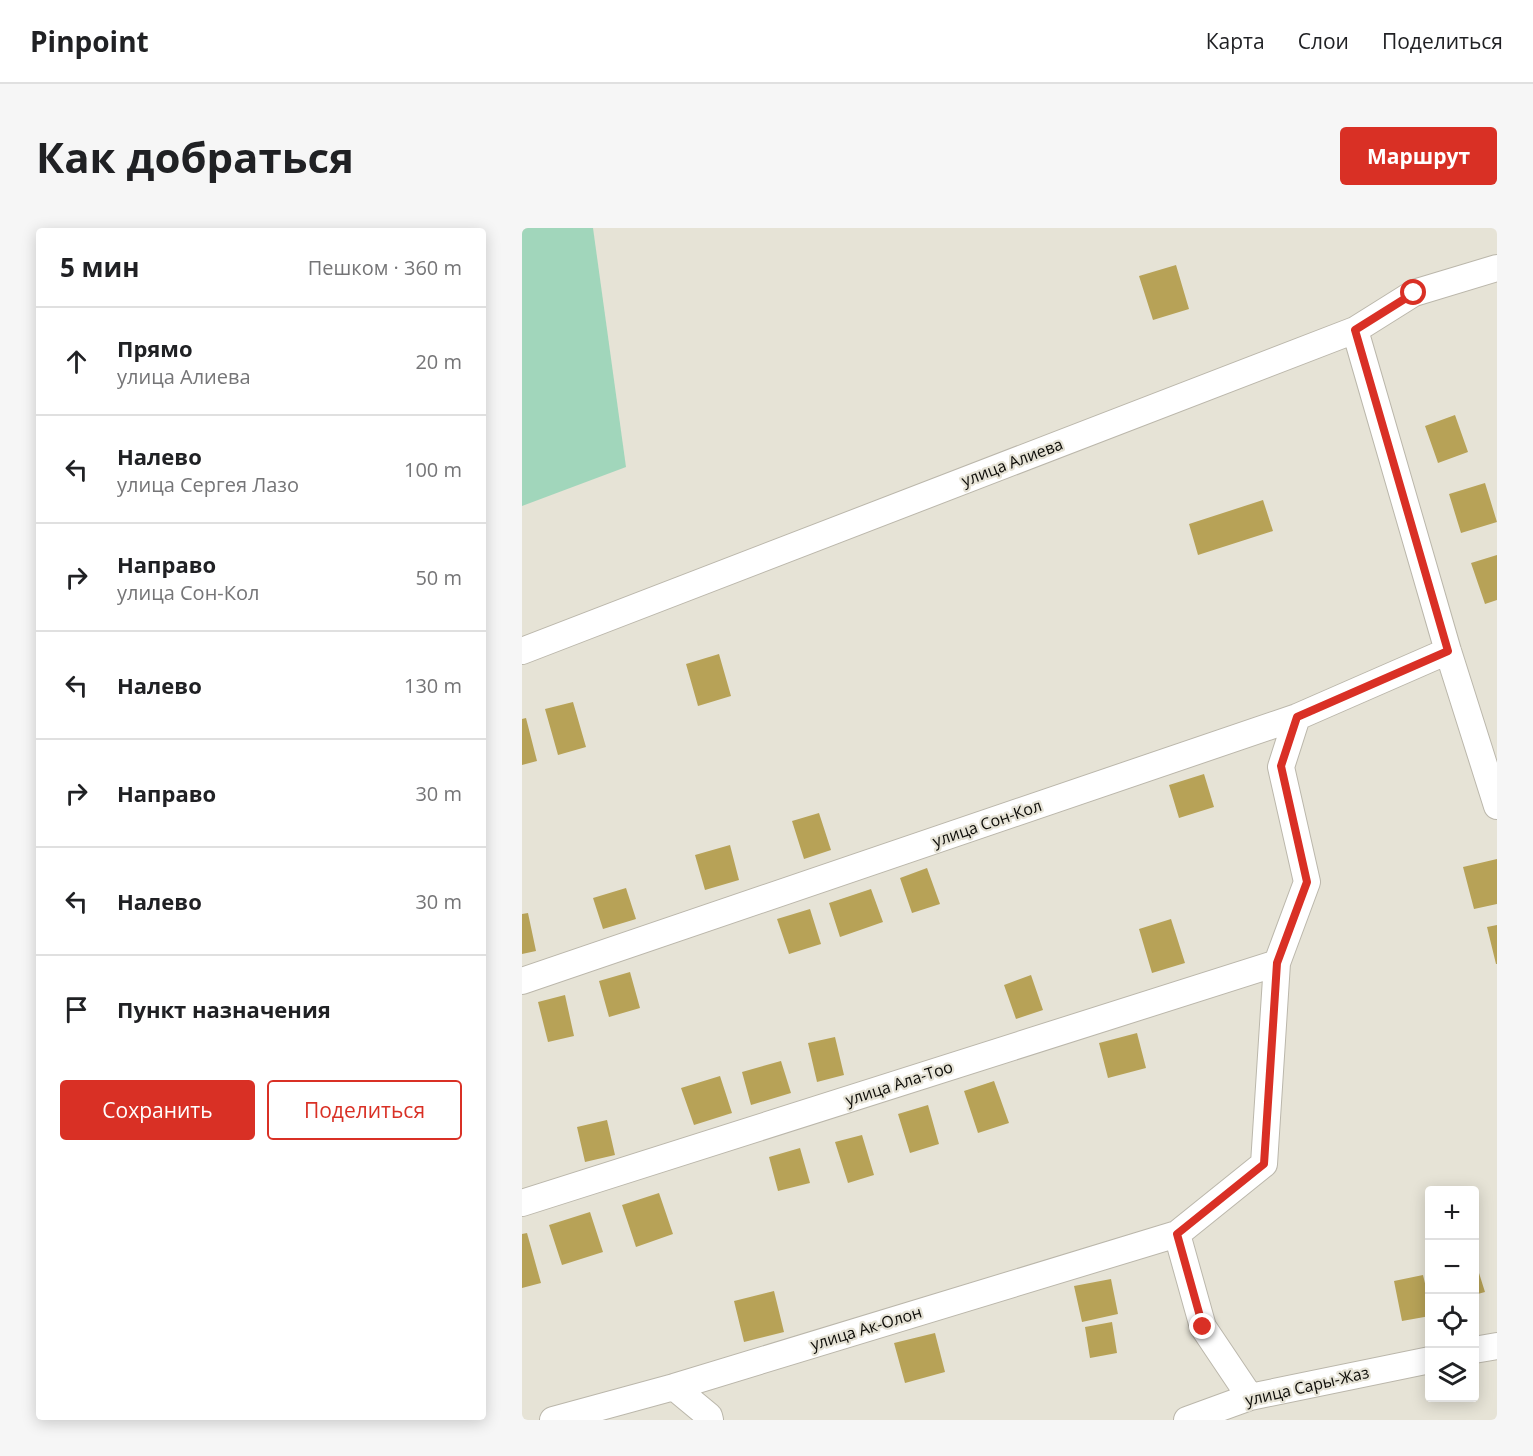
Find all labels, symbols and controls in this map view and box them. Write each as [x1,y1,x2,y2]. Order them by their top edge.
text: Pinpoint [30,22,149,60]
text: Карта [1206,27,1265,55]
text: Слои [1298,27,1349,55]
text: Поделиться [1382,27,1503,55]
button: Маршрут [1340,127,1497,185]
text: Как добраться [36,128,354,185]
text: 5 мин [60,249,140,285]
text: Пешком · 360 m [308,254,462,281]
route start [1400,279,1426,305]
text: Прямо [117,333,193,363]
icon: ahead [60,345,93,378]
text: 20 m [415,348,462,375]
text: улица Алиева [117,363,251,390]
street label: улица Алиева [958,433,1066,491]
text: Налево [117,441,202,471]
icon: left [60,453,93,486]
text: 100 m [404,456,462,483]
text: улица Сергея Лазо [117,471,299,498]
text: Направо [117,549,216,579]
icon: right [60,561,93,594]
text: 50 m [415,564,462,591]
text: улица Сон-Кол [117,579,259,606]
icon: left [60,669,93,702]
text: Налево [117,670,202,700]
text: 130 m [404,672,462,699]
icon: right [60,777,93,810]
text: Направо [117,778,216,808]
text: 30 m [415,780,462,807]
street label: улица Сон-Кол [930,794,1044,852]
icon: left [60,885,93,918]
text: Налево [117,886,202,916]
text: 30 m [415,888,462,915]
icon: arrive [60,993,93,1026]
text: Пункт назначения [117,994,331,1024]
street label: улица Ала-Тоо [842,1055,956,1111]
button: Сохранить [60,1080,255,1140]
button: Поделиться [267,1080,462,1140]
map controls [1425,1186,1479,1402]
button: + [1425,1186,1479,1240]
button: − [1425,1240,1479,1294]
button: locate [1425,1294,1479,1348]
street label: улица Ак-Олон [808,1301,924,1355]
route end [1189,1313,1215,1339]
button: layers [1425,1348,1479,1402]
street label: улица Сары-Жаз [1243,1361,1371,1411]

